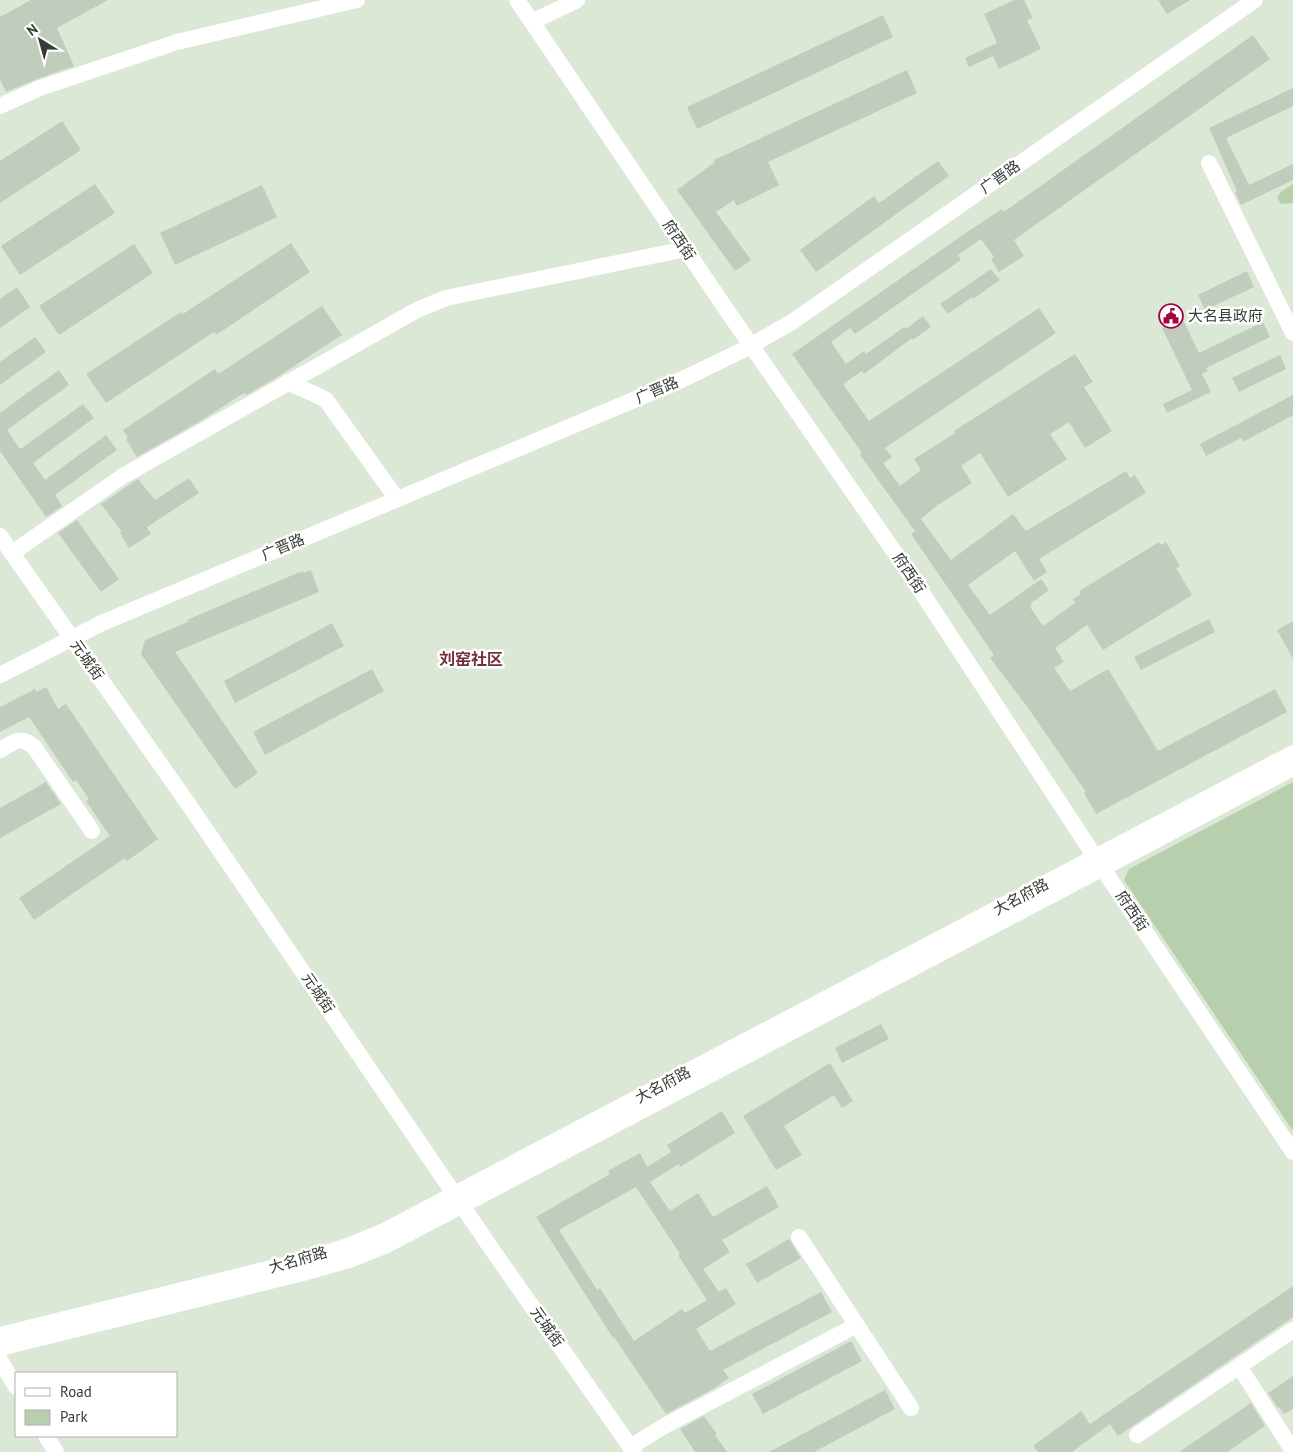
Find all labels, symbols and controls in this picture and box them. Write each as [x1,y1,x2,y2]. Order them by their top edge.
north arrow [15,15,65,65]
text: N [23,20,41,40]
street label: 广晋路 [976,156,1024,197]
street label: 府西街 [659,216,700,264]
public building icon: 大名县政府 [1158,303,1184,329]
place label: 大名县政府 [1188,306,1263,325]
street label: 广晋路 [632,372,681,407]
street label: 广晋路 [258,529,307,564]
street label: 府西街 [889,549,930,597]
street label: 元城街 [67,636,108,684]
district label: 刘窑社区 [439,649,503,669]
street label: 大名府路 [990,874,1052,919]
street label: 府西街 [1112,887,1153,935]
street label: 元城街 [298,969,339,1017]
street label: 大名府路 [632,1062,694,1107]
street label: 大名府路 [266,1242,329,1277]
street label: 元城街 [527,1303,568,1351]
legend [15,1372,178,1437]
text: Road [60,1382,92,1401]
text: Park [60,1407,88,1426]

